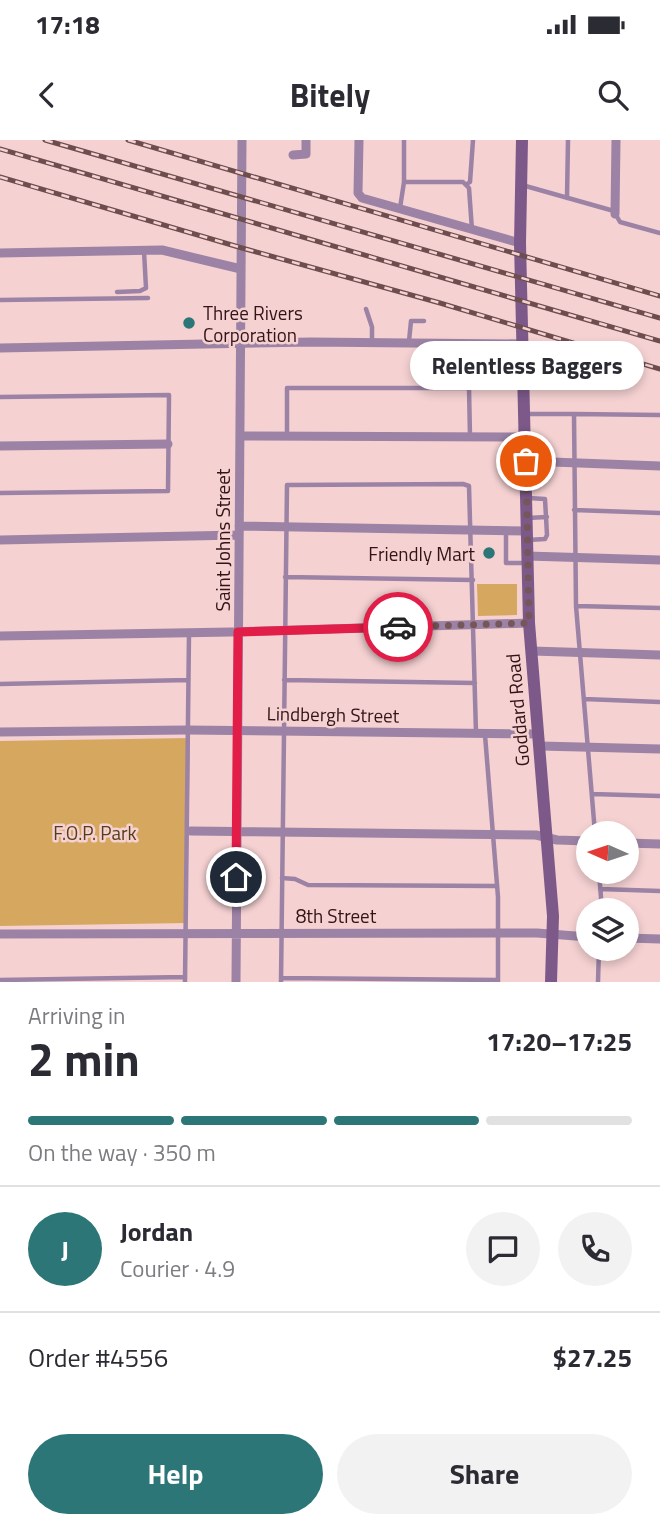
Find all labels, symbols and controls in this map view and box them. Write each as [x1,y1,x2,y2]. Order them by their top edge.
text: 17:18 [35,5,100,44]
text: Bitely [290,71,370,119]
icon: back [28,76,66,114]
icon: search [594,76,632,114]
place label: Three Rivers Corporation [203,298,303,349]
marker: Three Rivers Corporation [181,315,197,331]
callout: Relentless Baggers [409,342,643,391]
text: Relentless Baggers [431,348,623,383]
pin [496,431,556,491]
icon: bag [507,442,545,480]
street label: Saint Johns Street [208,468,237,611]
place label: Friendly Mart [368,539,475,568]
marker: Friendly Mart [481,545,497,561]
courier [363,592,433,662]
icon: car [379,608,417,646]
street label: Goddard Road [498,652,536,768]
street label: Lindbergh Street [266,698,400,730]
park label: F.O.P. Park [53,818,137,847]
north arrow [576,821,639,884]
map controls [576,821,639,961]
pin [206,847,266,907]
icon: home [217,858,255,896]
button: layers [576,898,639,961]
street label: 8th Street [296,901,377,930]
text: Arriving in [28,998,125,1033]
text: 17:20–17:25 [486,1022,632,1061]
text: 2 min [28,1024,140,1094]
text: On the way · 350 m [28,1135,216,1170]
text: Jordan [120,1212,193,1251]
button: chat [466,1212,540,1286]
button: phone [558,1212,632,1286]
text: J [61,1230,69,1269]
text: Courier · 4.9 [120,1251,235,1286]
text: Order #4556 [28,1338,168,1377]
text: $27.25 [553,1338,632,1377]
button: Help [28,1434,323,1514]
button: Share [337,1434,632,1514]

